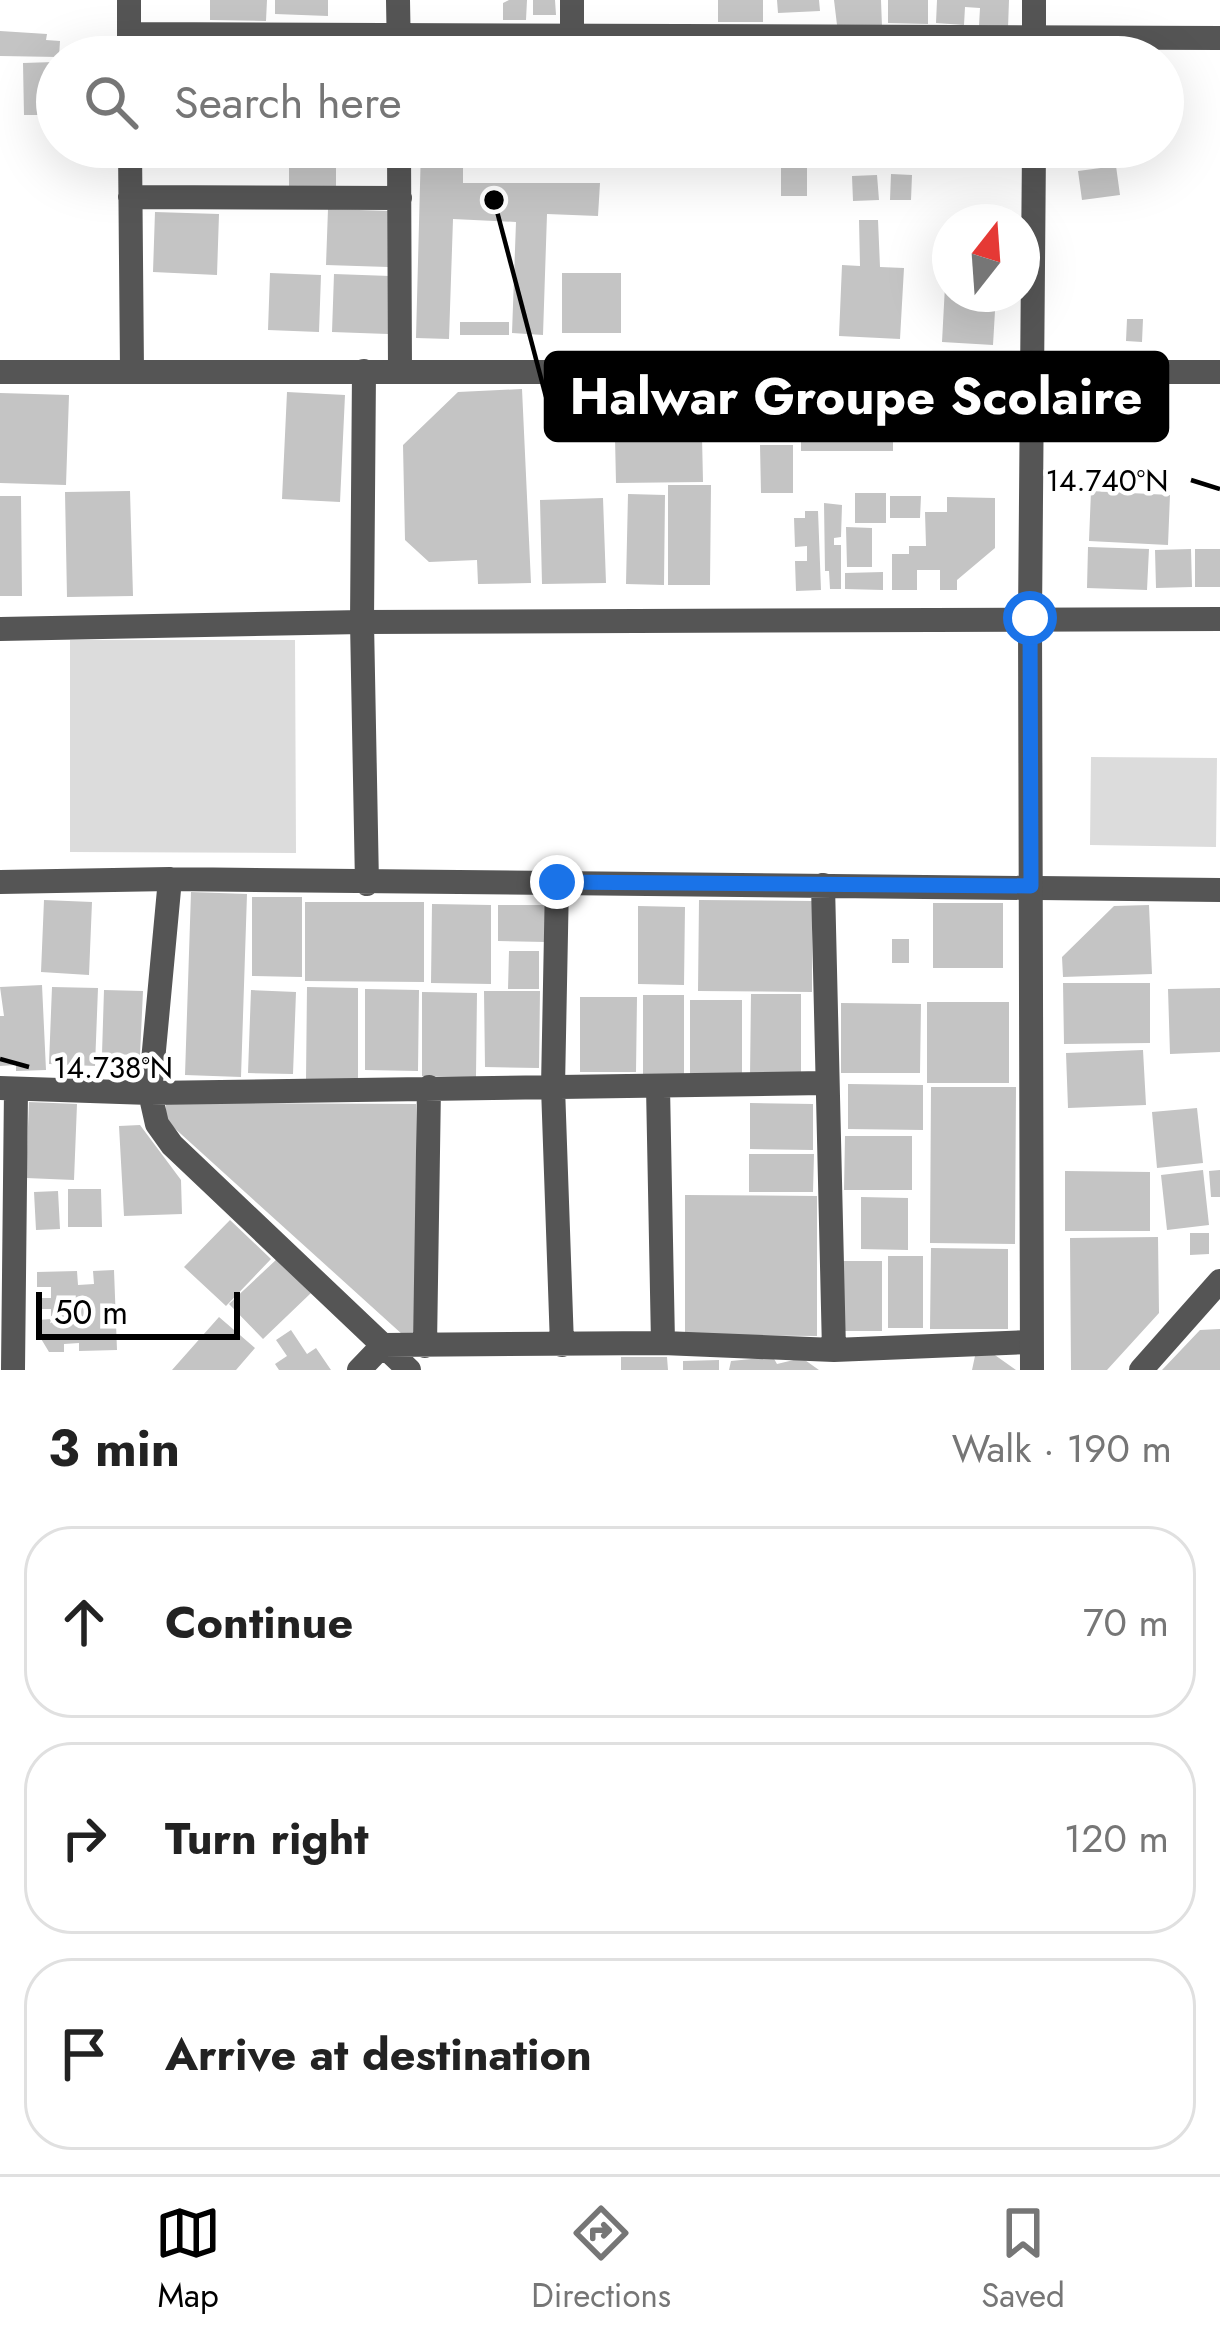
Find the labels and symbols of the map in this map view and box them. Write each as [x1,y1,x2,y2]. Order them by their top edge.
north arrow [932,204,1040,312]
callout: Halwar Groupe Scolaire [546,353,1167,440]
text: Halwar Groupe Scolaire [570,359,1142,433]
text: 14.740°N [1046,459,1168,502]
route start [1003,591,1057,645]
route end [530,855,584,909]
text: 14.738°N [53,1046,173,1089]
scale bar [36,1286,240,1339]

